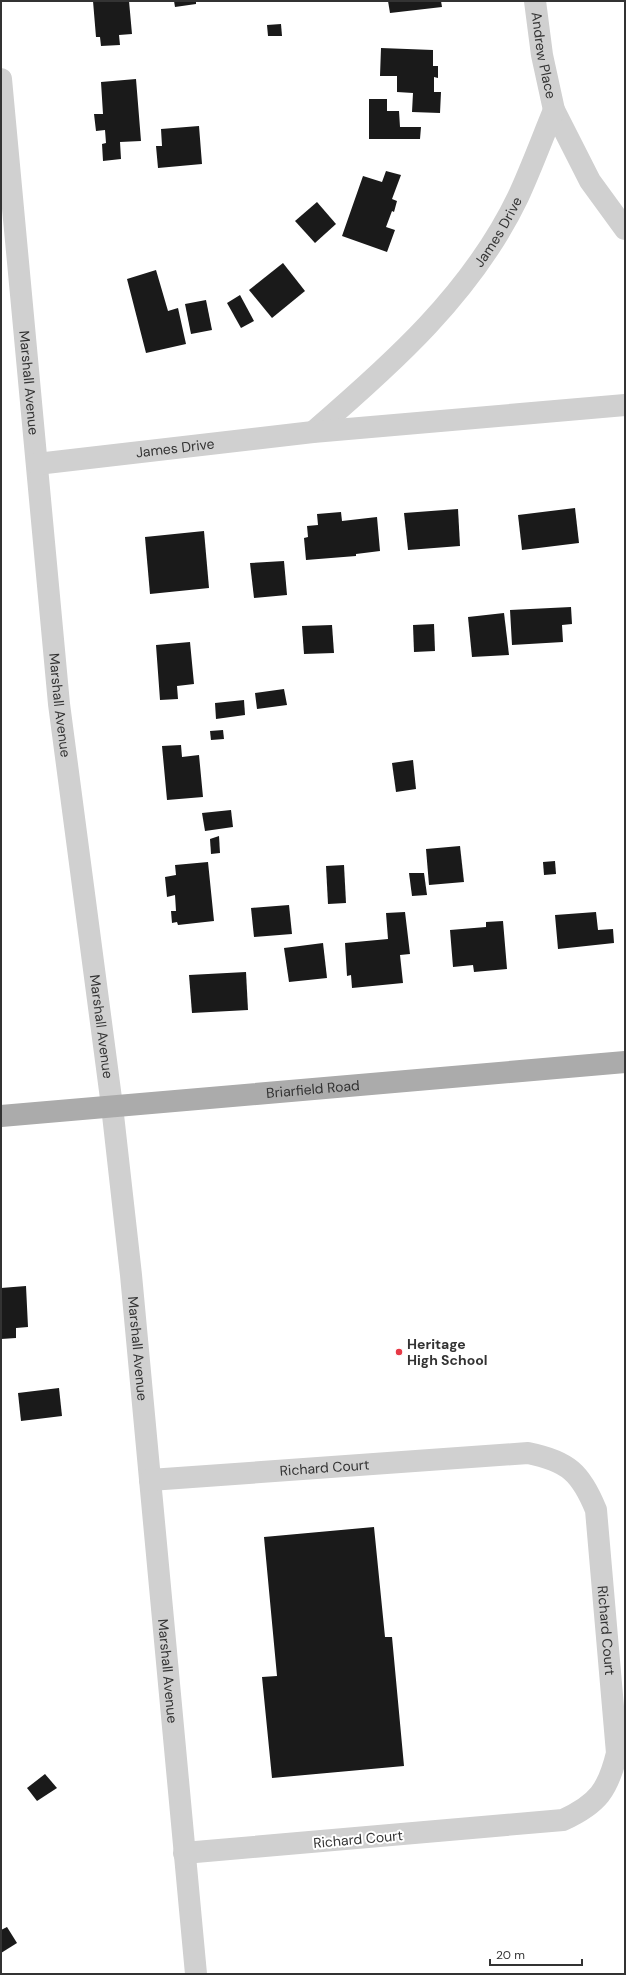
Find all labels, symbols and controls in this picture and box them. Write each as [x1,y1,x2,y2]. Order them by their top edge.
street label: Andrew Place [527,11,560,100]
street label: James Drive [470,194,526,271]
street label: Marshall Avenue [15,330,43,436]
street label: James Drive [135,434,215,461]
street label: Marshall Avenue [45,652,75,759]
street label: Marshall Avenue [86,973,117,1080]
street label: Briarfield Road [265,1076,360,1102]
street label: Marshall Avenue [124,1295,152,1402]
place label: Heritage High School [407,1335,488,1369]
marker: Heritage High School [394,1347,404,1357]
street label: Richard Court [279,1455,370,1480]
street label: Richard Court [594,1585,619,1676]
street label: Marshall Avenue [154,1618,182,1724]
street label: Richard Court [312,1826,404,1852]
scale bar [490,1941,582,1967]
text: 20 m [496,1947,525,1963]

